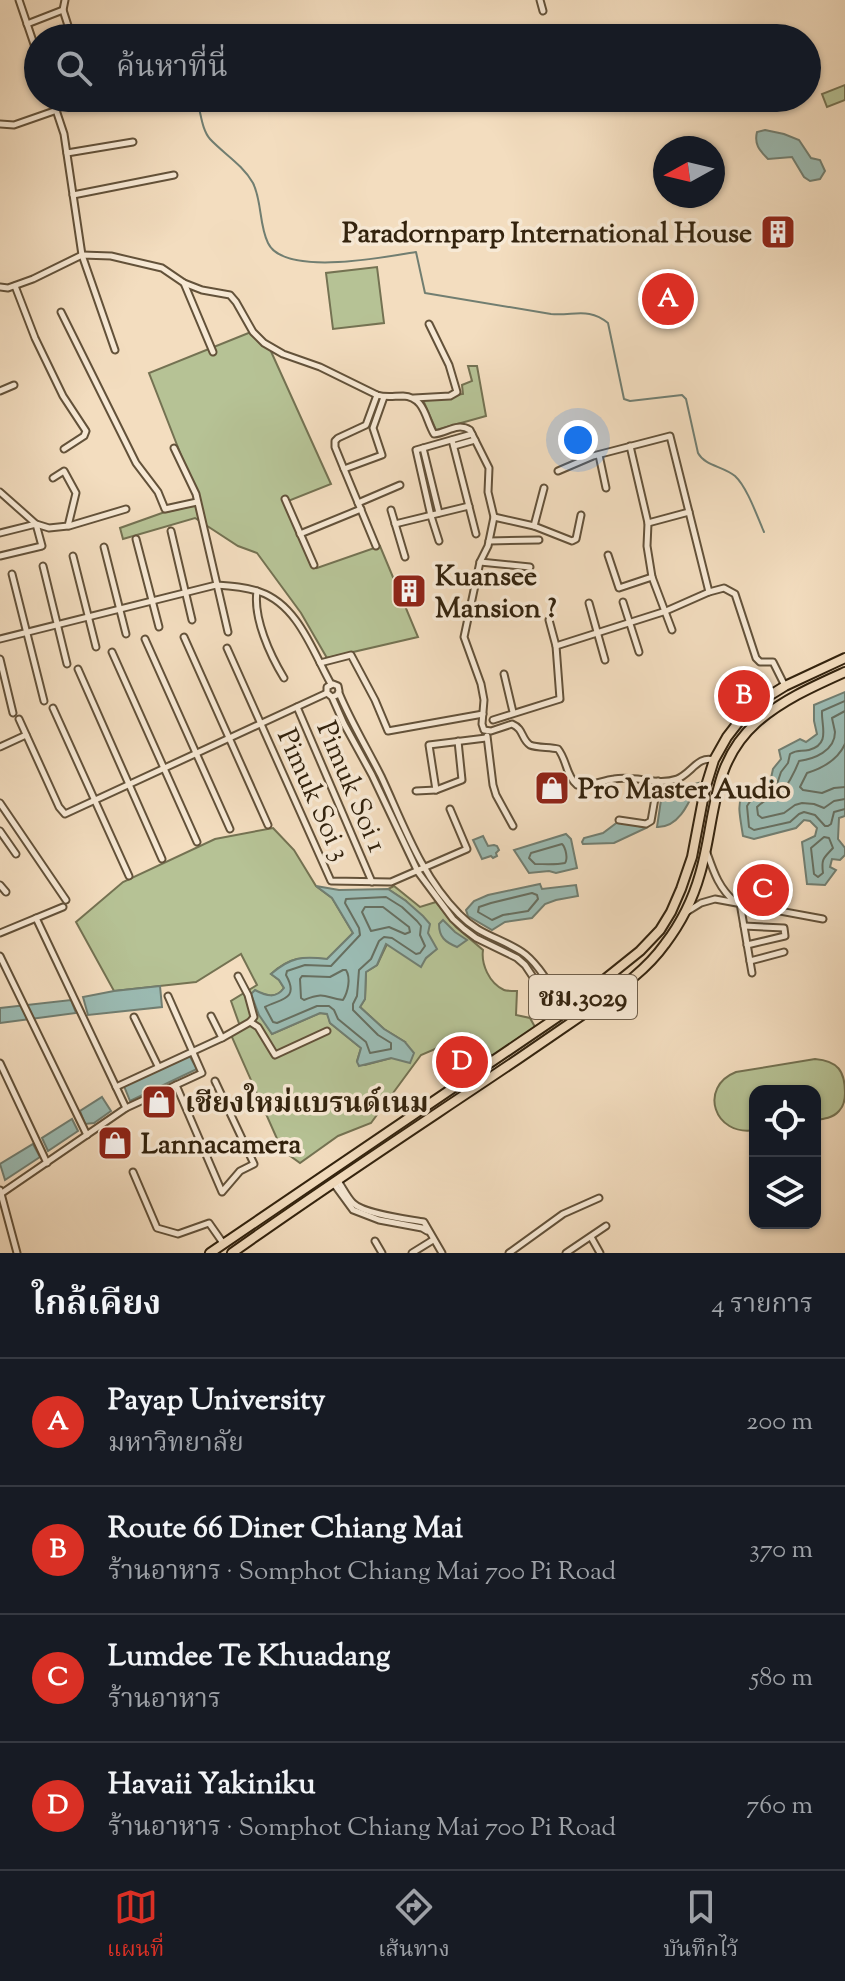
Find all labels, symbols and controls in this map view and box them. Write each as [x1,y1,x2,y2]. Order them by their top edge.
search box [24,24,821,112]
icon: search [52,46,96,90]
text: ค้นหาที่นี่ [116,47,228,90]
north arrow [653,136,725,208]
building icon: Paradornparp International House [759,213,797,251]
place label: Paradornparp International House [342,215,752,255]
pin: A [642,269,694,329]
your location [558,420,598,460]
place label: Kuansee Mansion ? [435,558,557,630]
building icon: Kuansee Mansion ? [390,572,428,610]
pin: B [718,666,770,726]
street label: Pimuk Soi 1 [305,715,396,859]
street label: Pimuk Soi 3 [265,723,359,868]
shop icon: Pro Master Audio [533,769,571,807]
place label: Pro Master Audio [578,771,791,811]
pin: C [737,860,789,920]
road number: ชม.3029 [529,975,637,1019]
pin: D [436,1032,488,1092]
shop icon: เชียงใหม่แบรนด์เนม [140,1083,178,1121]
place label: เชียงใหม่แบรนด์เนม [185,1083,429,1125]
map controls [749,1085,821,1229]
button: locate [749,1085,821,1157]
shop icon: Lannacamera [96,1124,134,1162]
place label: Lannacamera [141,1126,301,1166]
button: layers [749,1157,821,1229]
text: ใกล้เคียง [32,1281,161,1330]
text: 4 รายการ [712,1287,813,1324]
text: Payap University [108,1380,325,1423]
text: A [47,1404,69,1441]
text: 200 m [746,1404,813,1441]
text: มหาวิทยาลัย [108,1426,244,1463]
text: Route 66 Diner Chiang Mai [108,1508,463,1551]
text: B [50,1532,66,1569]
text: 370 m [749,1532,813,1569]
text: ร้านอาหาร · Somphot Chiang Mai 700 Pi Road [108,1554,616,1591]
text: Lumdee Te Khuadang [108,1636,390,1679]
text: C [48,1660,68,1697]
text: 580 m [750,1660,813,1697]
text: ร้านอาหาร [108,1682,221,1719]
text: Havaii Yakiniku [108,1764,315,1807]
text: D [48,1788,68,1825]
text: 760 m [746,1788,813,1825]
text: ร้านอาหาร · Somphot Chiang Mai 700 Pi Road [108,1810,616,1847]
tab: แผนที่ [107,1885,164,1968]
tab: เส้นทาง [378,1885,450,1968]
tab: บันทึกไว้ [663,1885,738,1968]

